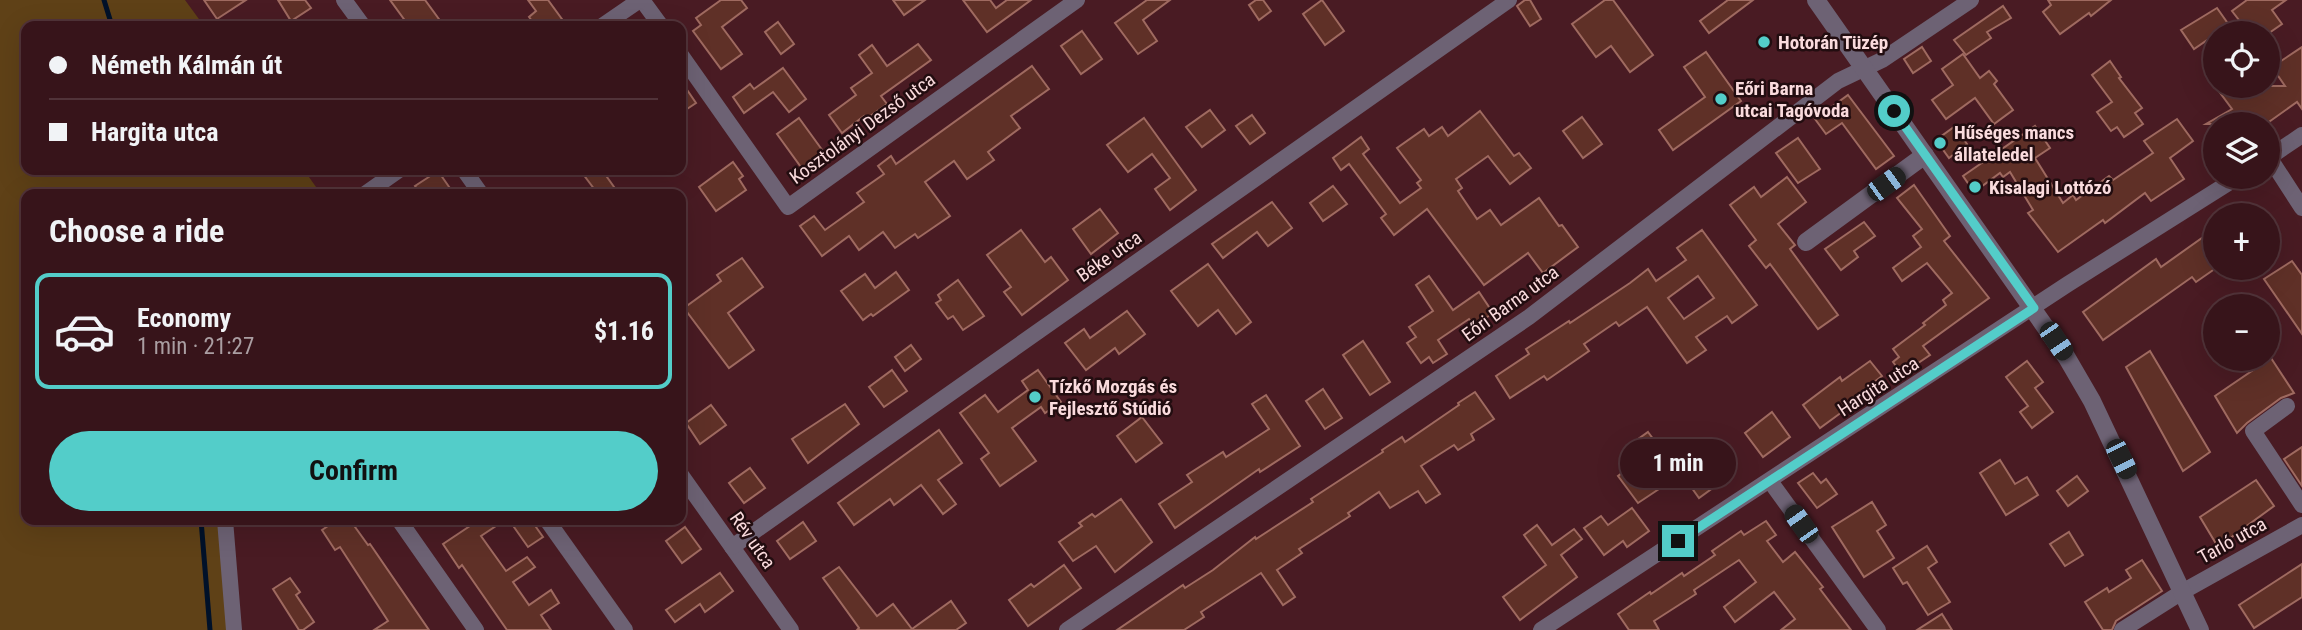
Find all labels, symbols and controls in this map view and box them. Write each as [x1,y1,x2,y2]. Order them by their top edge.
map controls [2203,21,2280,371]
button: locate [2203,21,2280,98]
place label: Hotorán Tüzép [1778,31,1888,54]
marker: Hotorán Tüzép [1756,34,1772,50]
text: Németh Kálmán út [91,50,282,80]
street label: Kosztolányi Dezső utca [785,68,940,189]
place label: Eőri Barna utcai Tagóvoda [1735,77,1849,122]
marker: Eőri Barna utcai Tagóvoda [1713,91,1729,107]
route start [1878,95,1910,127]
button: layers [2203,112,2280,189]
text: Hargita utca [91,117,218,147]
place label: Hűséges mancs állateledel [1954,121,2074,166]
marker: Hűséges mancs állateledel [1932,135,1948,151]
car [1863,163,1910,205]
place label: Kisalagi Lottózó [1989,176,2111,199]
marker: Kisalagi Lottózó [1967,179,1983,195]
button: + [2203,203,2280,280]
text: Choose a ride [49,212,224,250]
street label: Béke utca [1073,226,1146,287]
street label: Eőri Barna utca [1457,261,1563,346]
button: − [2203,294,2280,371]
icon: car [53,300,116,363]
text: Economy [137,303,231,333]
text: $1.16 [594,316,654,346]
car [2036,318,2077,364]
text: 1 min · 21:27 [137,333,254,360]
street label: Hargita utca [1833,352,1923,421]
place label: Tízkő Mozgás és Fejlesztő Stúdió [1049,375,1177,420]
marker: Tízkő Mozgás és Fejlesztő Stúdió [1027,389,1043,405]
button: Confirm [49,431,658,511]
car [2103,436,2140,482]
callout: 1 min [1620,440,1736,489]
text: 1 min [1652,450,1704,477]
car [1781,501,1822,547]
street label: Rév utca [725,507,780,573]
street label: Tarló utca [2194,512,2270,569]
route end [1662,525,1694,557]

